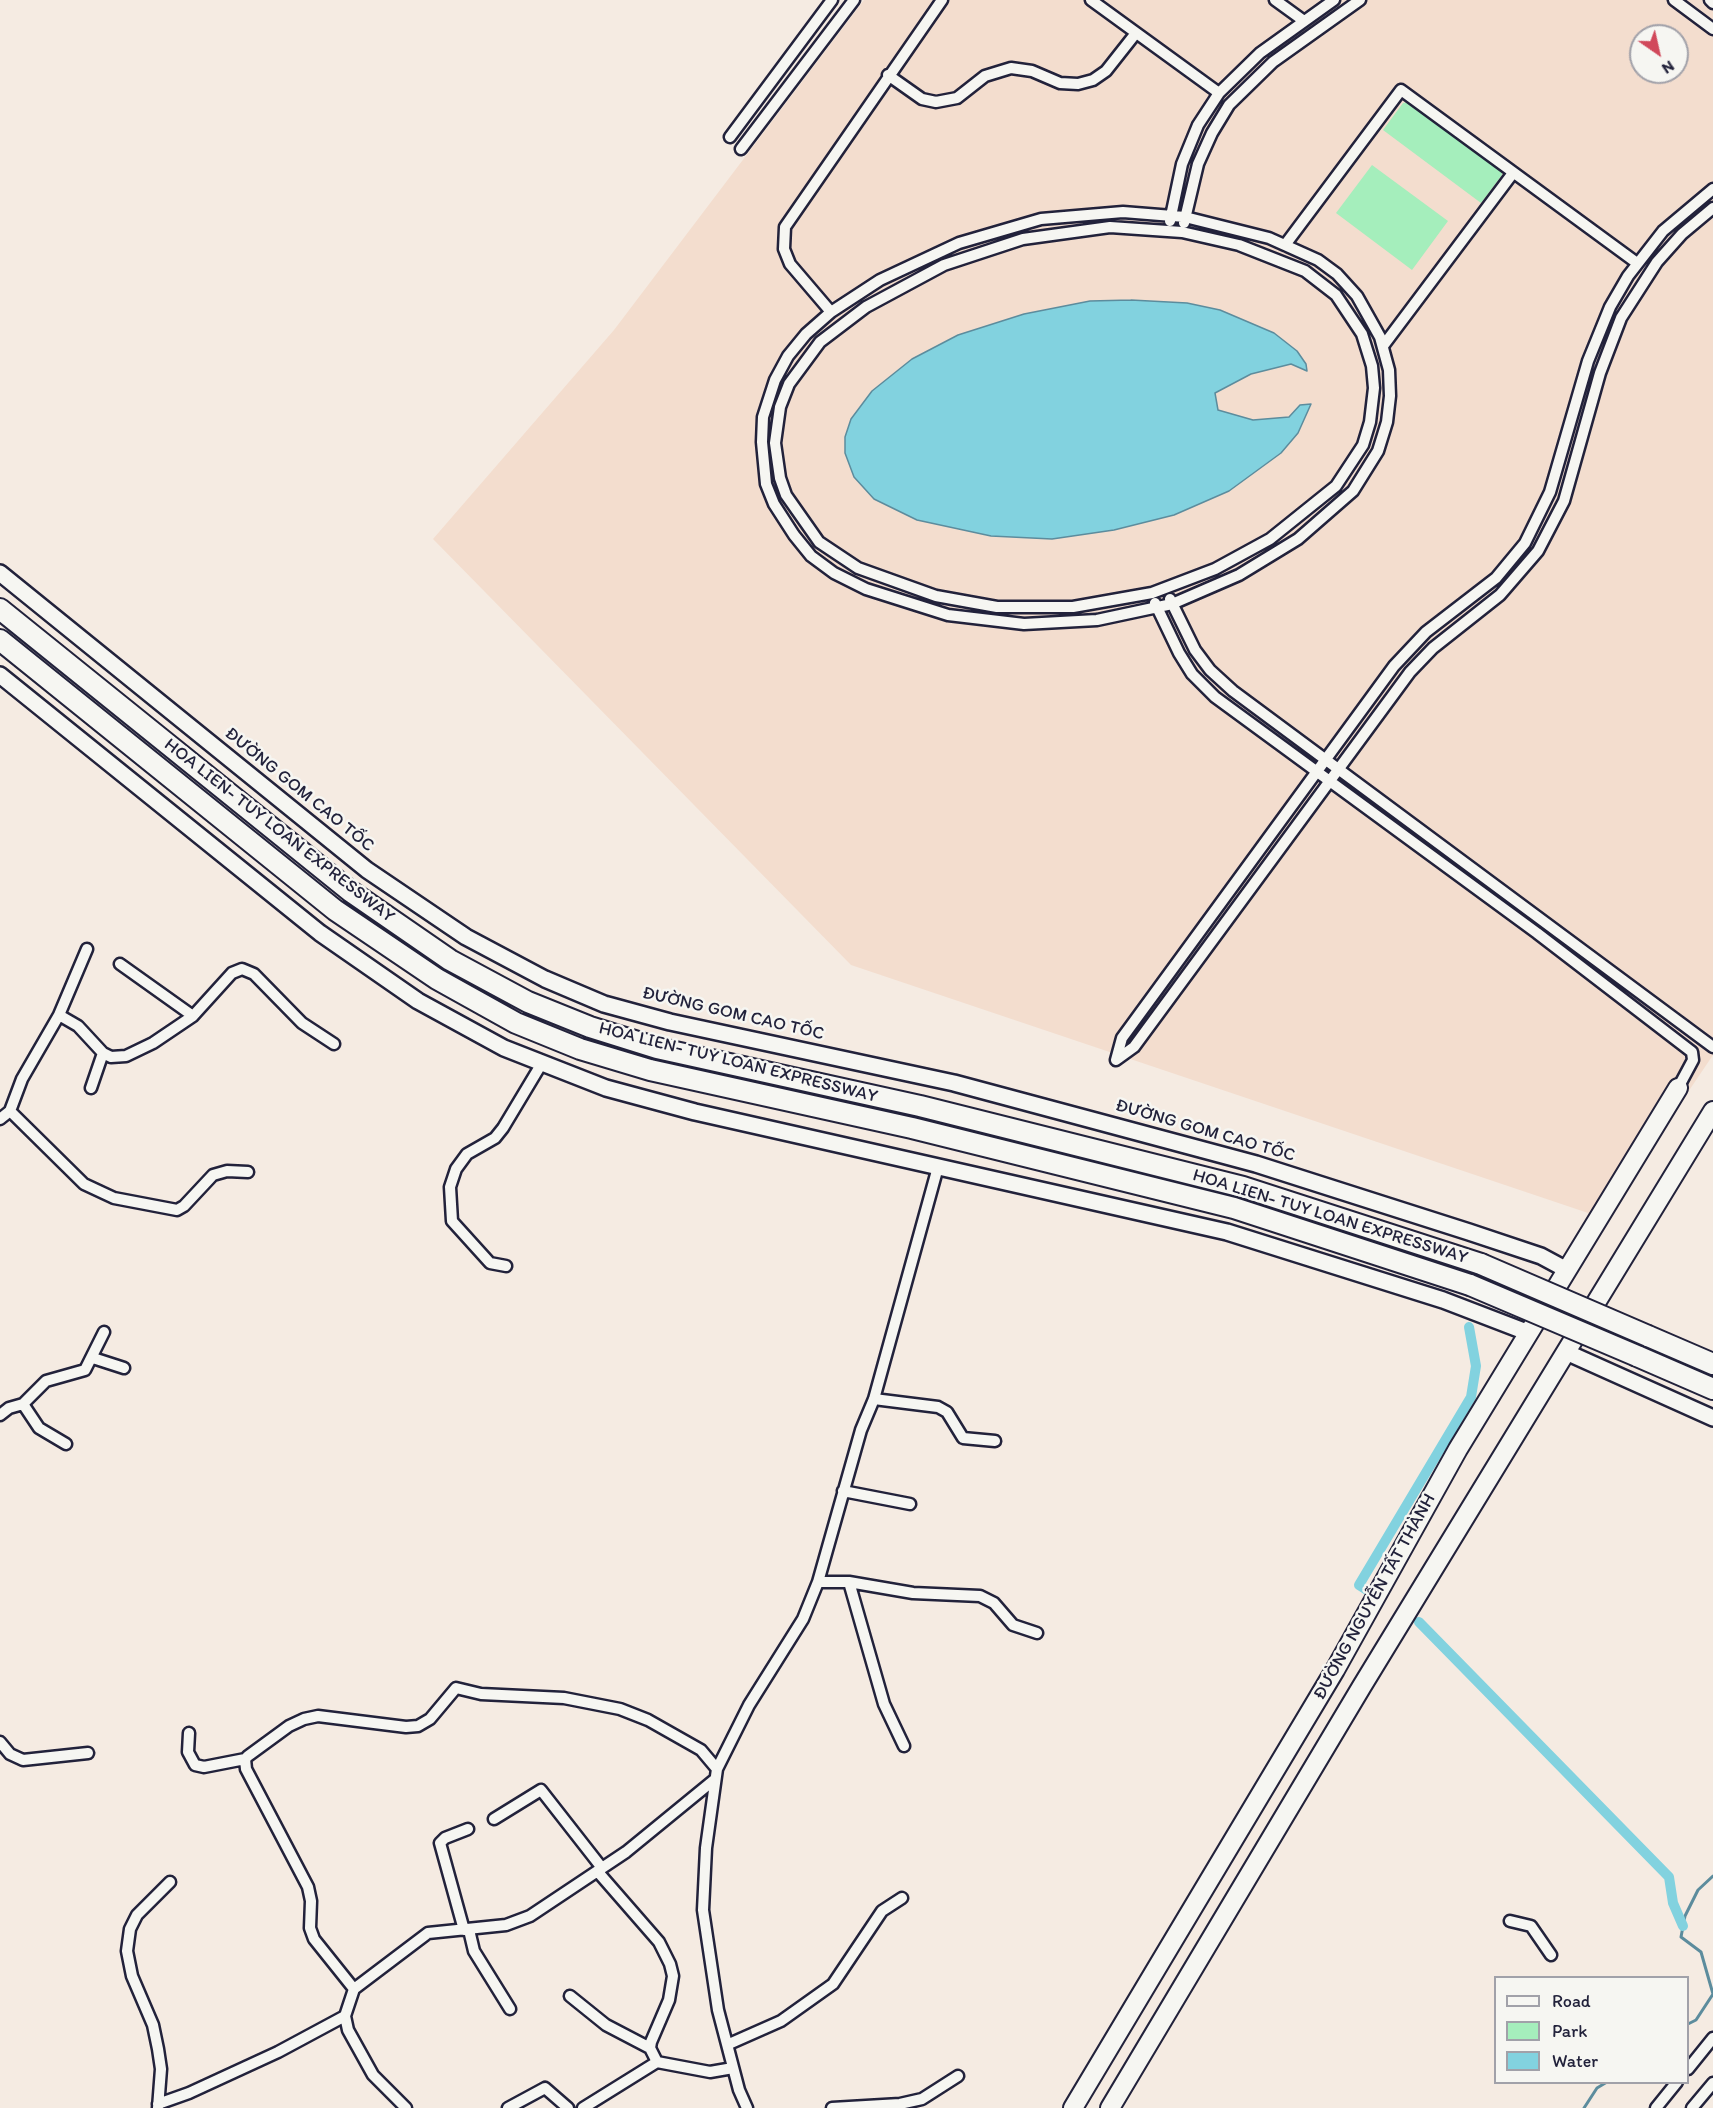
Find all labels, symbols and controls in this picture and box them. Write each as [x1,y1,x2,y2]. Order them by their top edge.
north arrow [1629,24,1689,84]
text: N [1658,57,1678,79]
street label: ĐƯỜNG GOM CAO TỐC [220,723,378,857]
street label: HOA LIEN- TUY LOAN EXPRESSWAY [159,734,399,928]
street label: ĐƯỜNG GOM CAO TỐC [640,983,826,1045]
street label: HOA LIEN- TUY LOAN EXPRESSWAY [596,1018,880,1108]
street label: ĐƯỜNG GOM CAO TỐC [1113,1095,1297,1167]
street label: HOA LIEN- TUY LOAN EXPRESSWAY [1190,1165,1470,1269]
street label: ĐƯỜNG NGUYỄN TẤT THÀNH [1309,1490,1441,1704]
legend [1494,1976,1689,2084]
text: Road [1552,1990,1591,2012]
text: Park [1552,2020,1587,2042]
text: Water [1552,2050,1598,2072]

